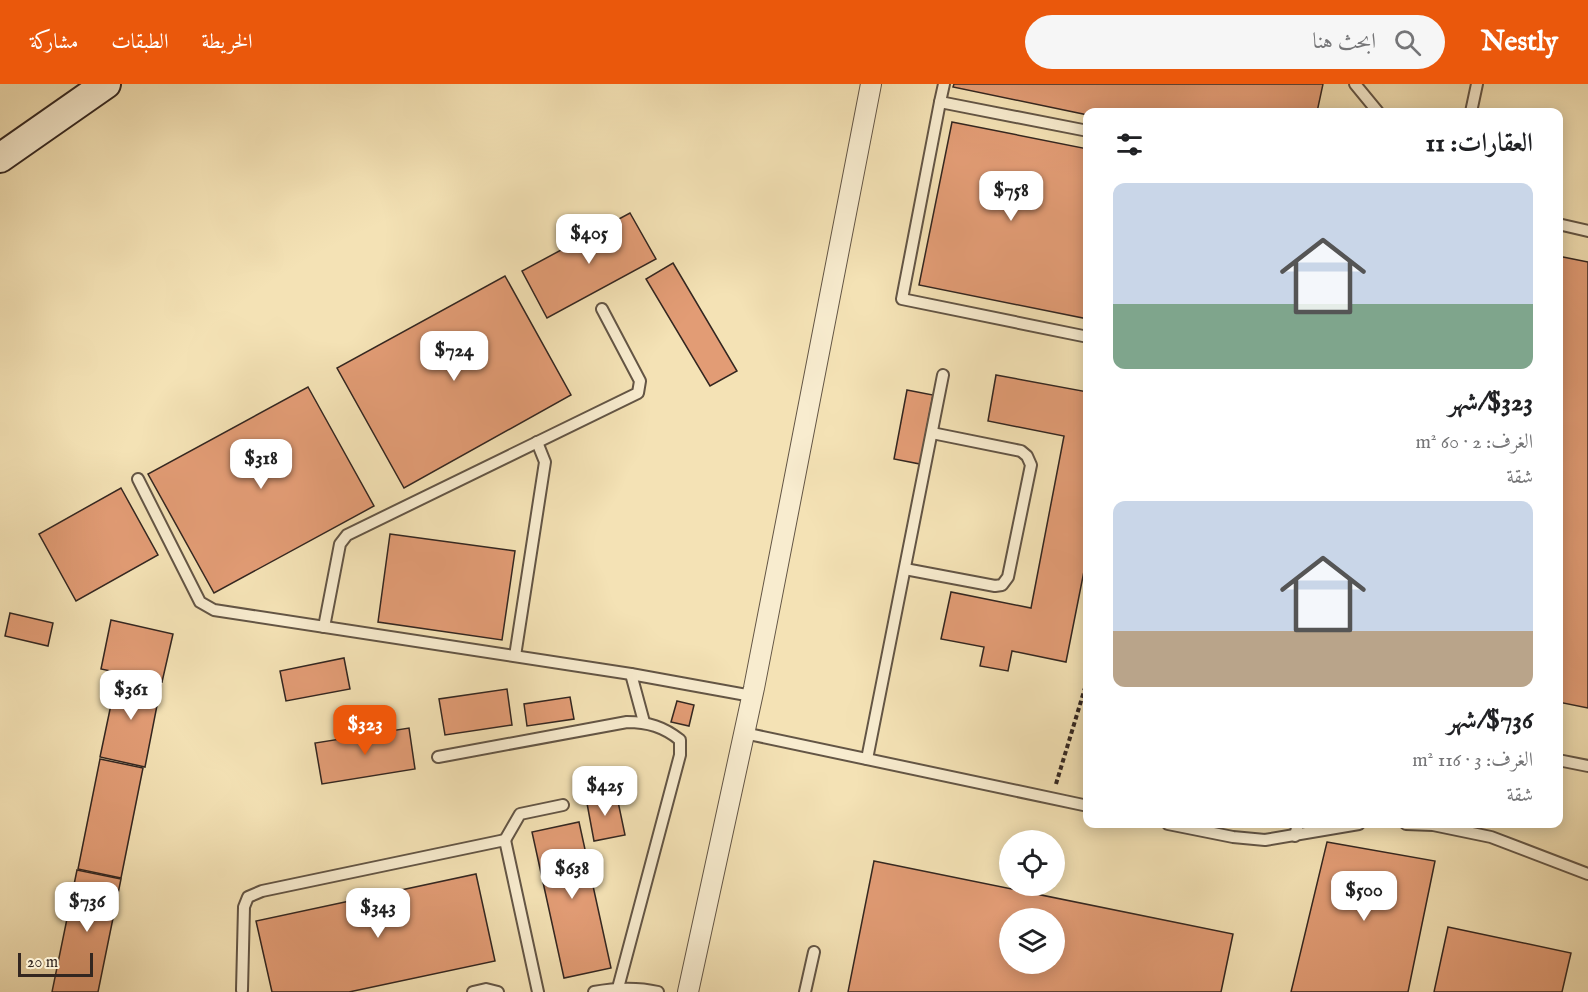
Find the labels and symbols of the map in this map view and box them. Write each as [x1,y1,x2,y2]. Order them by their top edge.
pin: $758 [975,171,1047,222]
pin: $405 [553,214,625,265]
pin: $724 [418,331,490,382]
pin: $318 [225,439,297,490]
pin: $361 [95,670,167,721]
pin: $323 [329,705,401,756]
pin: $425 [569,766,641,817]
pin: $638 [536,849,608,900]
pin: $500 [1328,871,1400,922]
pin: $736 [51,882,123,933]
pin: $343 [342,888,414,939]
scale bar [18,950,93,978]

